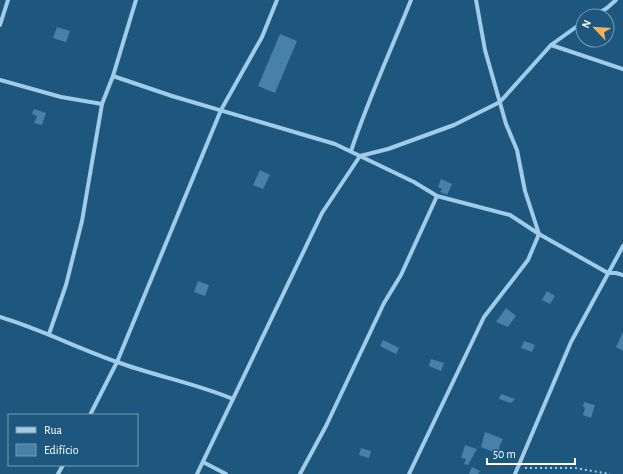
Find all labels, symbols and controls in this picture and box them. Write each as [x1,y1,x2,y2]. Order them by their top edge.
north arrow [575,8,615,48]
text: N [580,18,593,30]
legend [8,414,138,466]
text: Rua [44,424,63,436]
scale bar [487,440,575,466]
text: Edifício [44,444,79,456]
text: 50 m [493,448,516,460]

